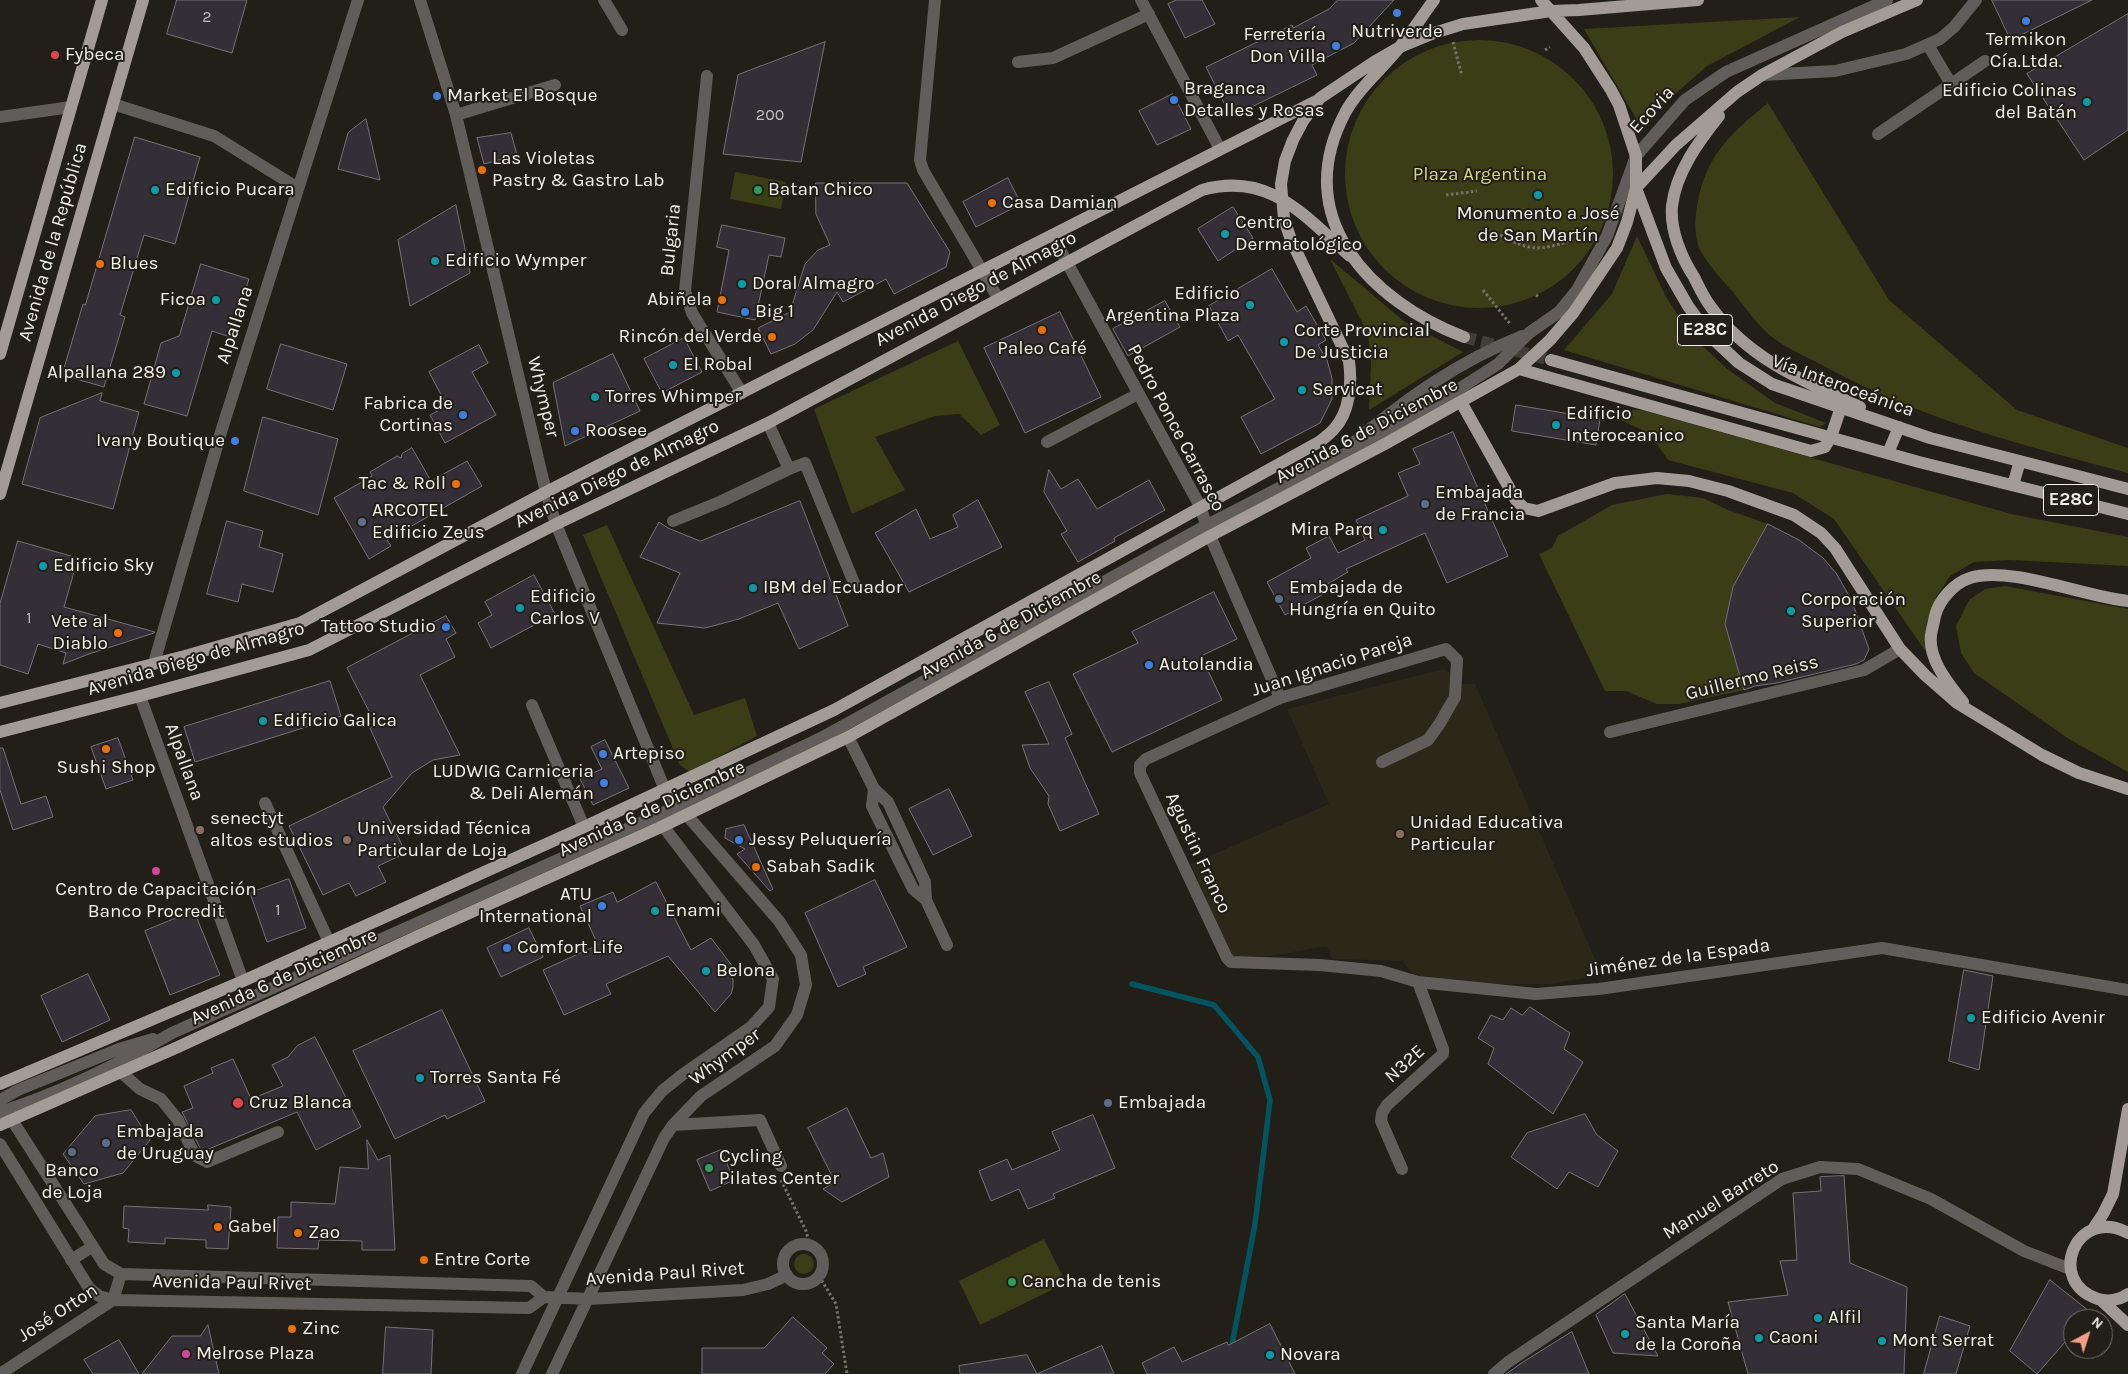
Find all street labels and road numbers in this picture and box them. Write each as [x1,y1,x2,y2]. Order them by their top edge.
street label: Ecovia [1625,81,1679,139]
street label: Avenida de la República [14,140,92,344]
street label: Bulgaria [656,203,686,277]
street label: Avenida Diego de Almagro [871,226,1081,352]
street label: Alpallana [212,283,258,367]
road number: E28C [1678,314,1732,346]
street label: Pedro Ponce Carrasco [1122,340,1230,516]
street label: Vía Interoceánica [1769,350,1917,422]
street label: Whymper [522,354,564,440]
street label: Avenida 6 de Diciembre [1272,373,1462,489]
street label: Avenida Diego de Almagro [511,414,723,534]
road number: E28C [2044,484,2098,516]
street label: Avenida 6 de Diciembre [917,566,1105,684]
street label: Avenida Diego de Almagro [85,617,307,701]
street label: Juan Ignacio Pareja [1249,628,1415,702]
street label: Guillermo Reiss [1683,650,1821,706]
street label: Alpallana [159,720,209,804]
street label: Avenida 6 de Diciembre [555,756,749,862]
street label: Agustin Franco [1160,789,1236,917]
street label: Avenida 6 de Diciembre [187,924,381,1030]
street label: Jiménez de la Espada [1585,934,1771,982]
street label: Whymper [685,1023,765,1091]
street label: N32E [1380,1040,1430,1088]
street label: Manuel Barreto [1659,1155,1783,1245]
street label: Avenida Paul Rivet [585,1257,745,1291]
street label: Avenida Paul Rivet [152,1270,312,1296]
street label: José Orton [14,1279,102,1347]

